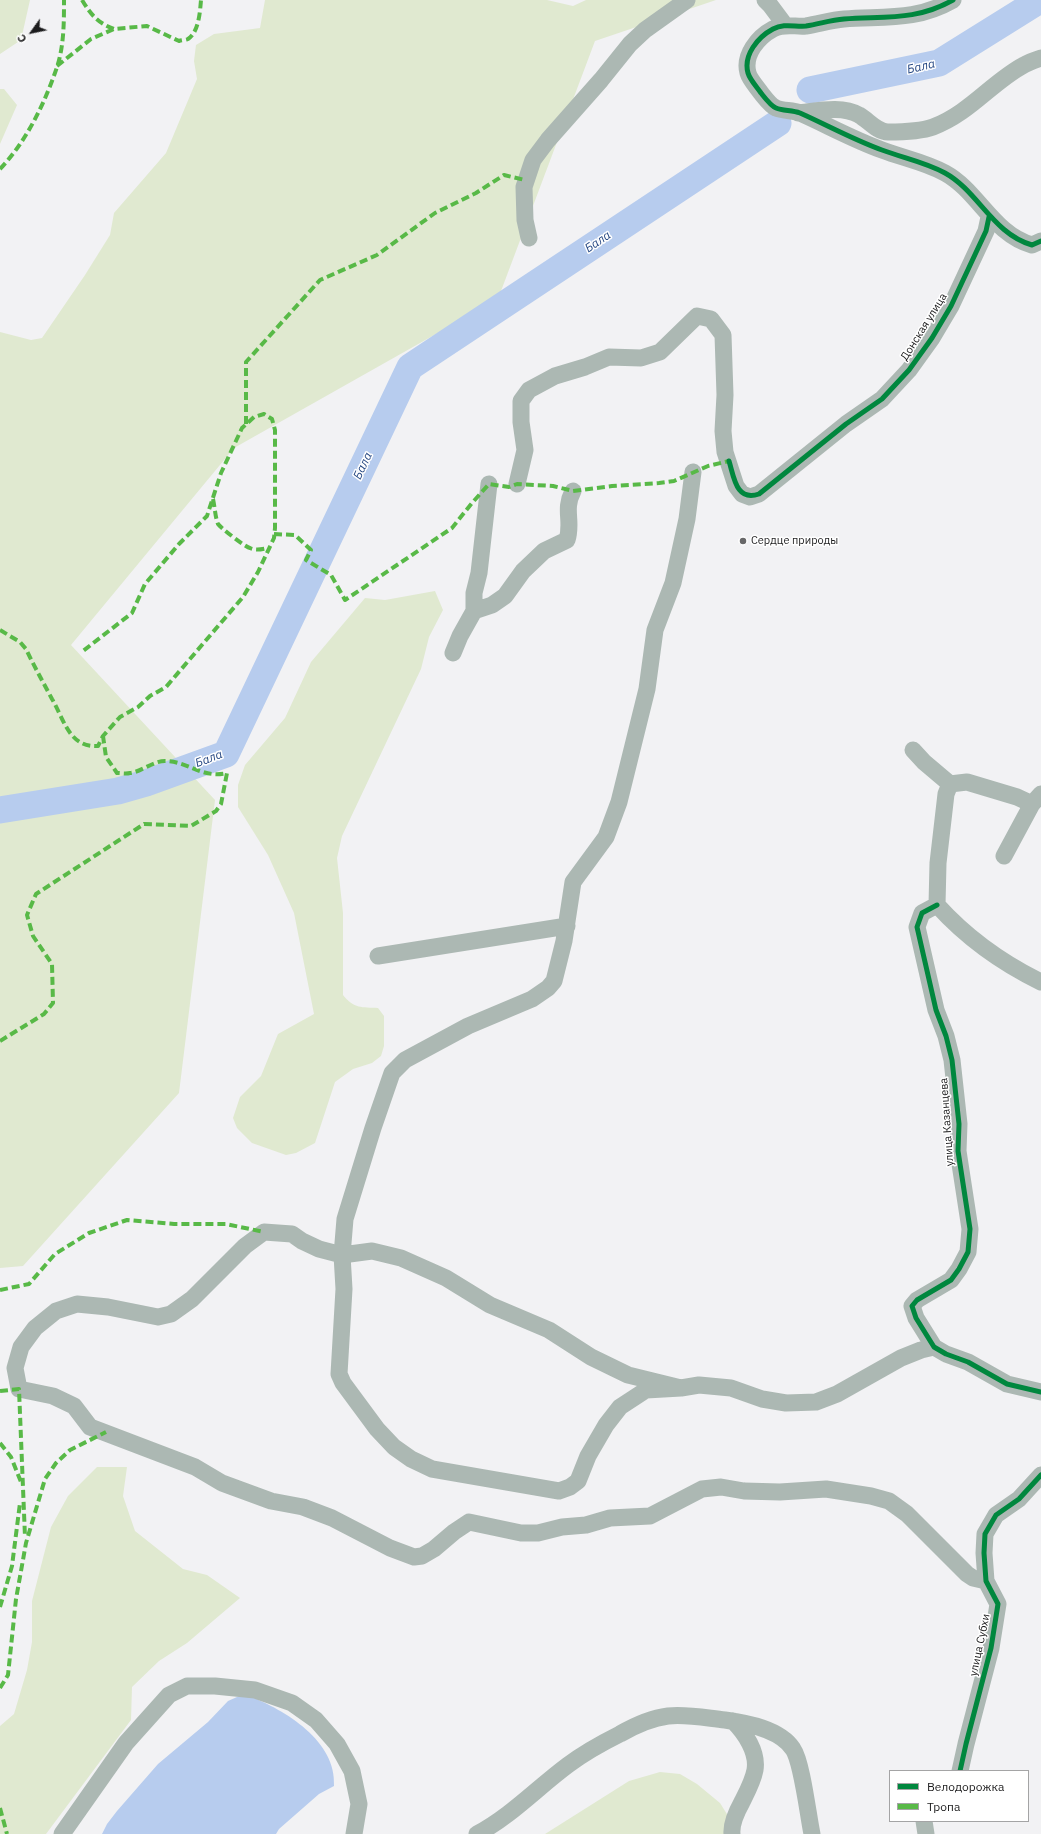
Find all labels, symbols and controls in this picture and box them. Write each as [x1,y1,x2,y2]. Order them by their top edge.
north arrow [12,12,52,52]
text: С [14,32,30,45]
water label: Бала [906,57,936,77]
water label: Бала [582,228,614,256]
street label: Донская улица [898,291,950,363]
water label: Бала [351,450,375,482]
place label: Сердце природы [751,534,838,548]
marker: Сердце природы [738,536,748,546]
water label: Бала [193,747,225,771]
street label: улица Казанцева [937,1077,957,1167]
street label: улица Субхи [967,1613,993,1677]
legend [889,1770,1029,1822]
text: Велодорожка [927,1779,1004,1794]
text: Тропа [927,1799,960,1814]

